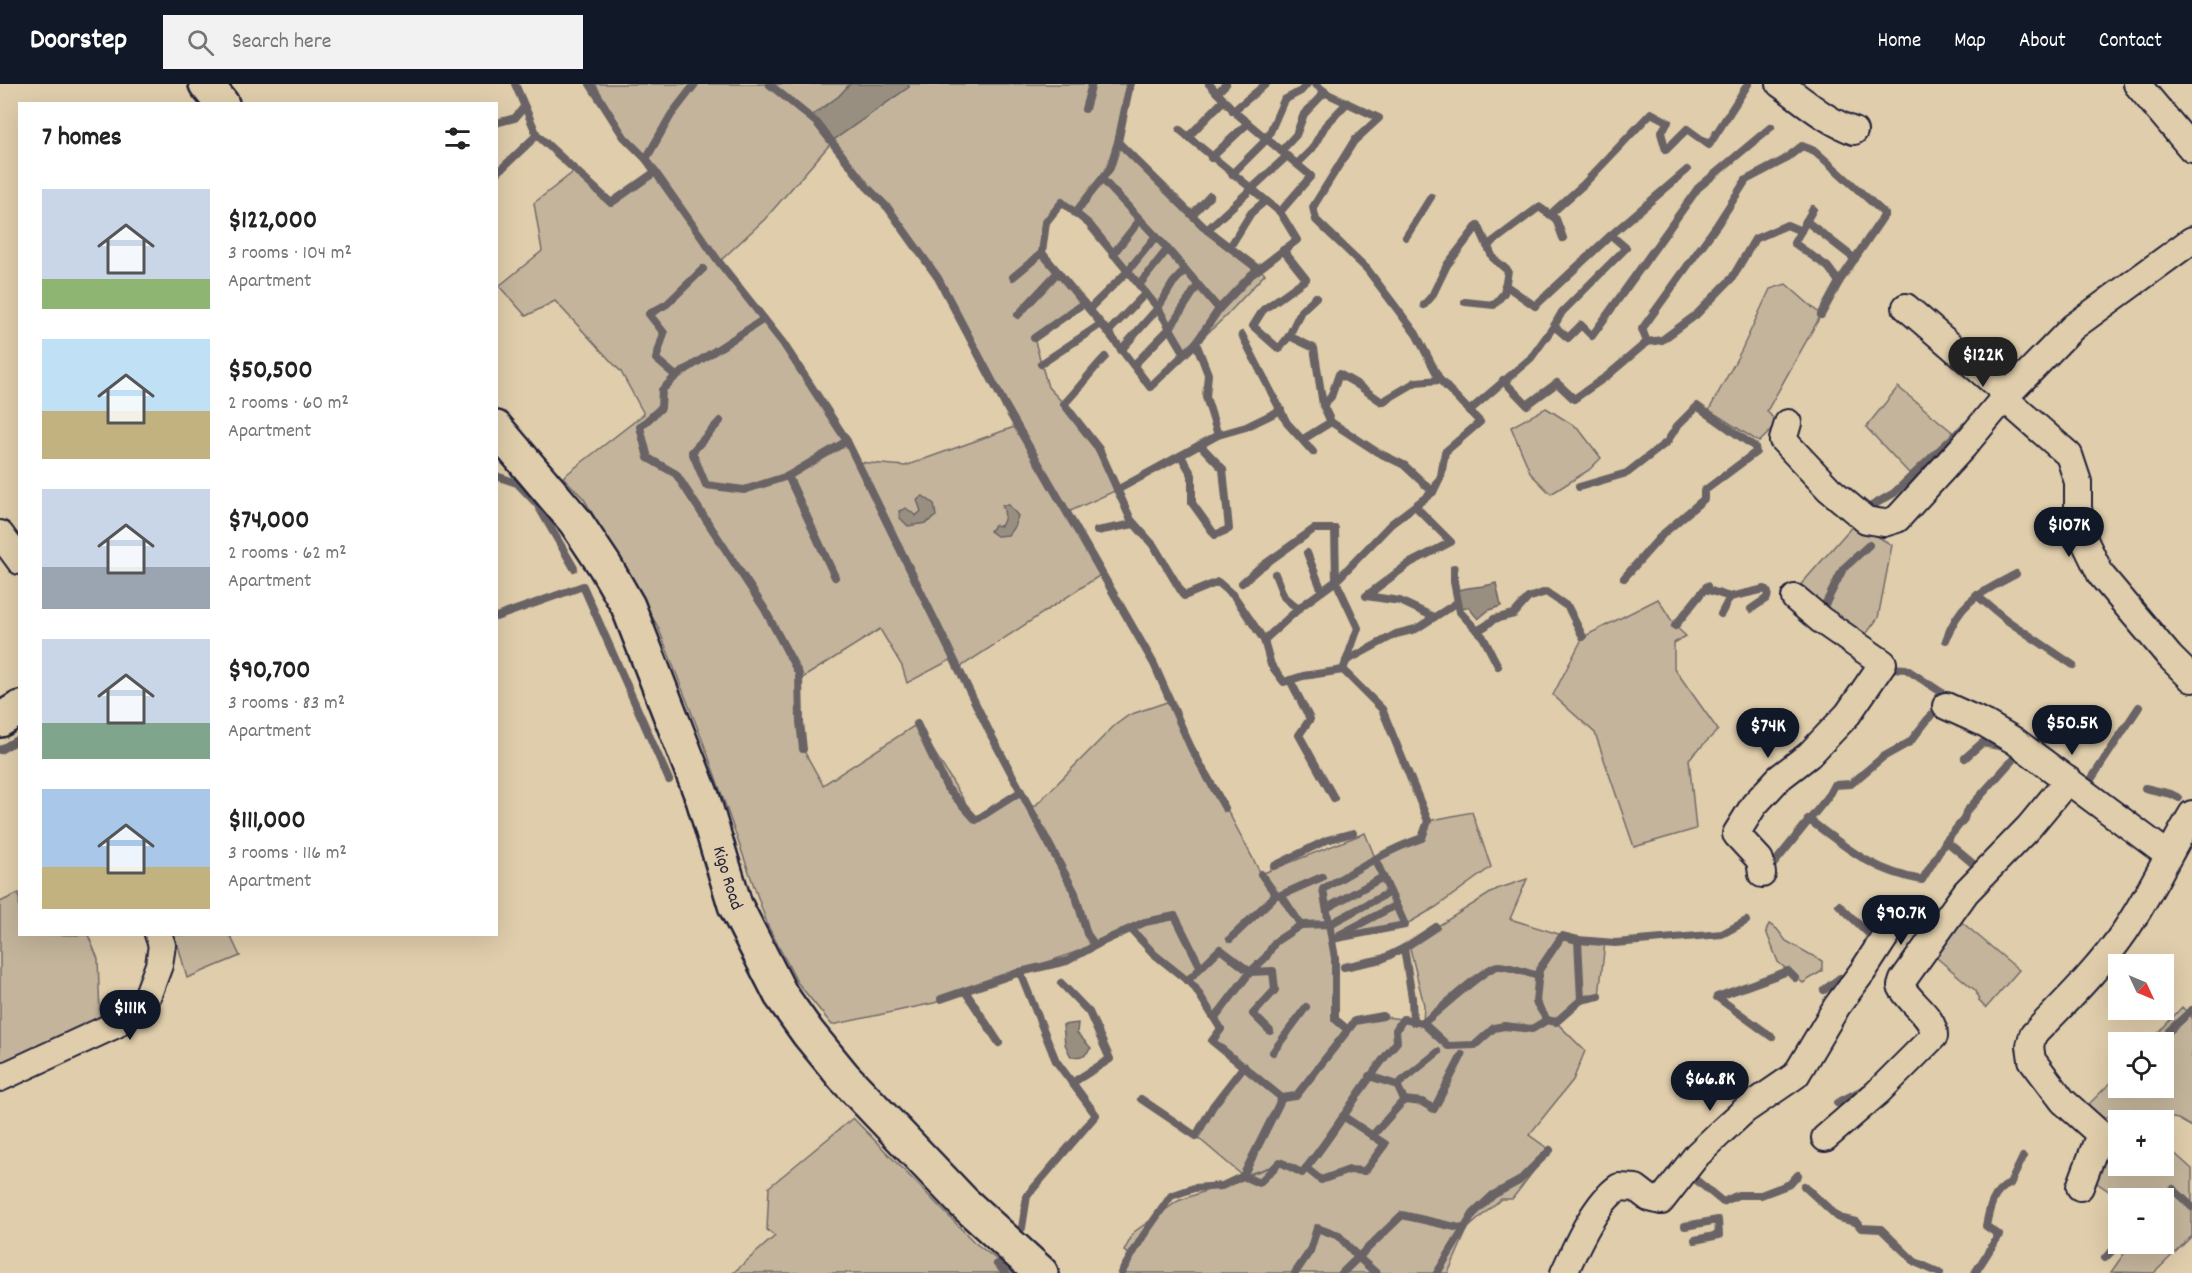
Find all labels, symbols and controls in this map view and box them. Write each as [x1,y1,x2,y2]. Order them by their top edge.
search box [163,15,583,69]
text: Doorstep [30,22,127,62]
icon: search [184,26,217,59]
text: Search here [232,27,332,58]
text: Home [1877,27,1921,57]
text: Map [1954,27,1986,57]
text: About [2019,27,2066,57]
text: Contact [2099,27,2162,57]
text: 7 homes [42,120,122,157]
icon: filters [441,122,474,155]
text: $122,000 [228,203,317,240]
icon: home [90,213,162,285]
text: 3 rooms · 104 m² [228,240,352,268]
text: Apartment [228,268,311,296]
pin: $122K [1941,337,2025,388]
text: $122K [1962,342,2004,370]
text: $50,500 [228,353,313,390]
icon: home [90,363,162,435]
text: 2 rooms · 60 m² [228,390,349,418]
text: Apartment [228,418,311,446]
text: $74,000 [228,503,309,540]
pin: $107K [2027,507,2111,558]
text: $107K [2048,512,2090,540]
icon: home [90,513,162,585]
text: 2 rooms · 62 m² [228,540,347,568]
text: Apartment [228,568,311,596]
text: $90,700 [228,653,311,690]
icon: home [90,663,162,735]
text: 3 rooms · 83 m² [228,690,345,718]
pin: $50.5K [2023,705,2121,756]
pin: $74K [1732,708,1804,759]
text: $50.5K [2046,710,2098,738]
text: $74K [1750,713,1786,741]
text: Apartment [228,718,311,746]
text: $111,000 [228,803,306,840]
icon: home [90,813,162,885]
text: 3 rooms · 116 m² [228,840,347,868]
street label: Kigo Road [705,843,748,915]
text: Apartment [228,868,311,896]
pin: $90.7K [1852,895,1950,946]
text: $90.7K [1876,900,1926,928]
north arrow [2108,954,2174,1020]
map controls [2108,954,2174,1254]
pin: $111K [88,990,172,1041]
text: $111K [114,995,146,1023]
button: locate [2108,1032,2174,1098]
pin: $66.8K [1661,1061,1759,1112]
text: $66.8K [1685,1066,1735,1094]
button: + [2108,1110,2174,1176]
button: − [2108,1188,2174,1254]

